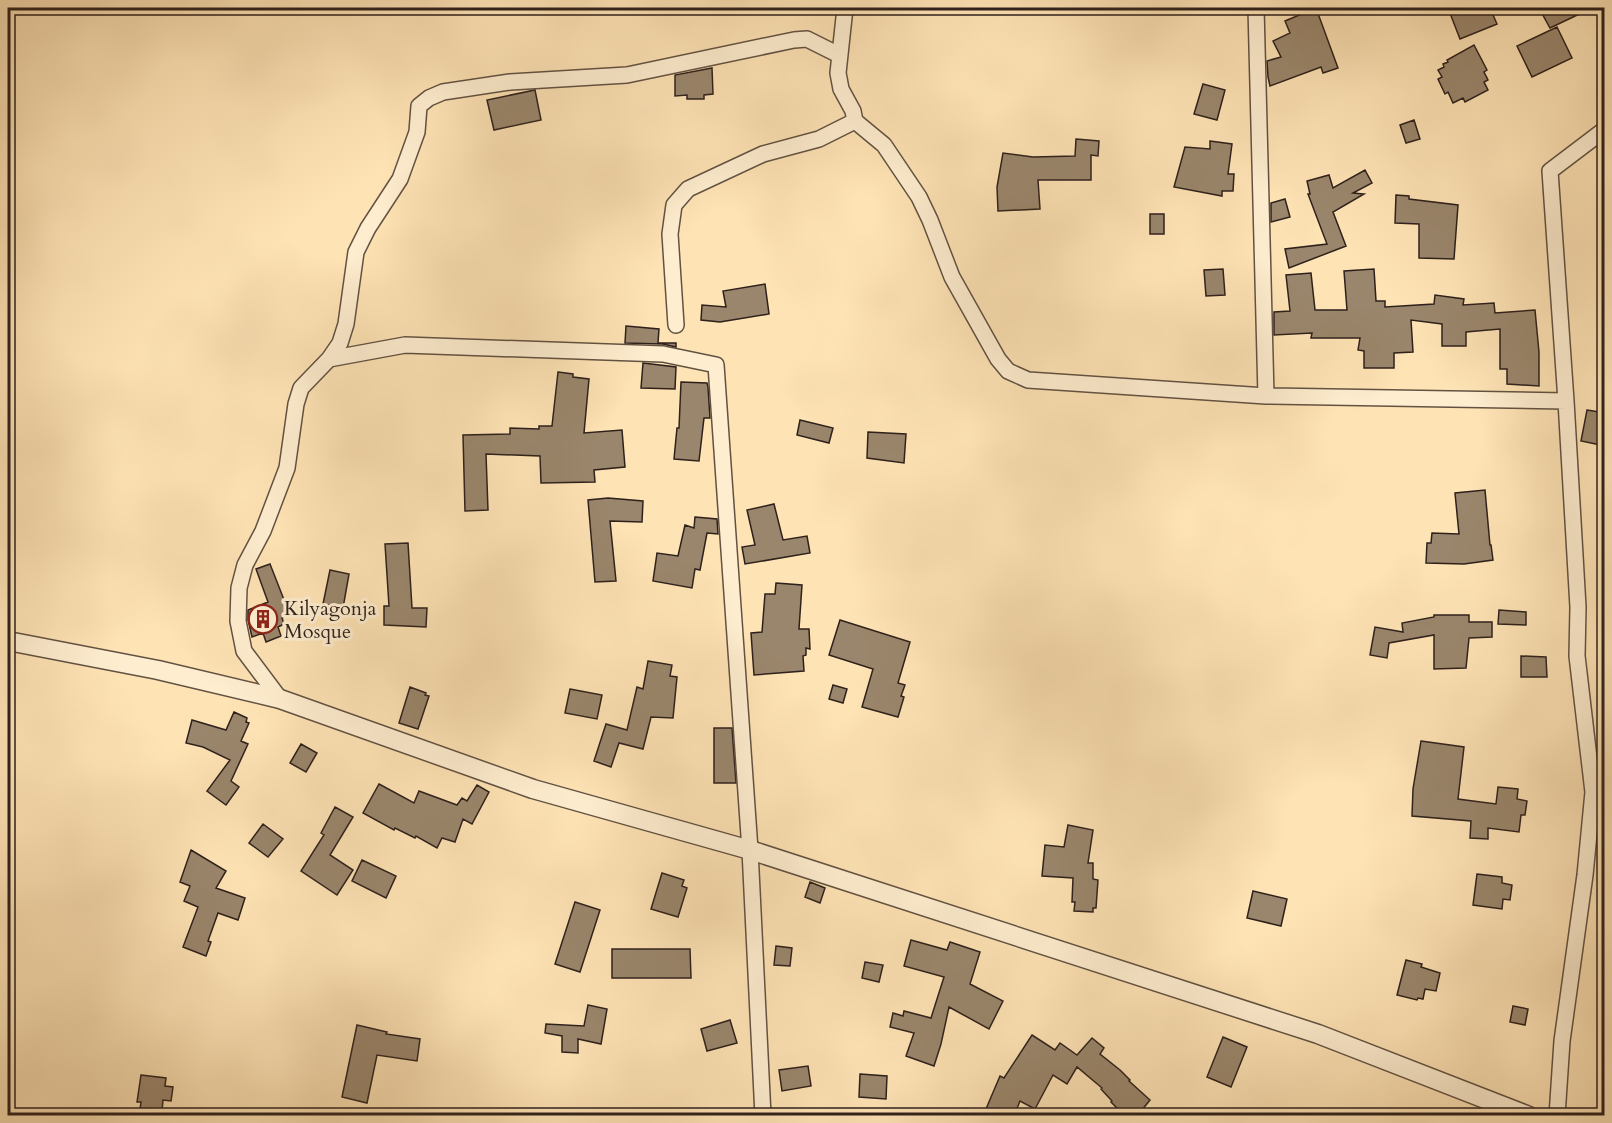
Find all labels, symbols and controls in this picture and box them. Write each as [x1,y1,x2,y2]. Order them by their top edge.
place label: Kilyagonja Mosque [284,595,377,645]
building icon: Kilyagonja Mosque [247,603,279,635]

